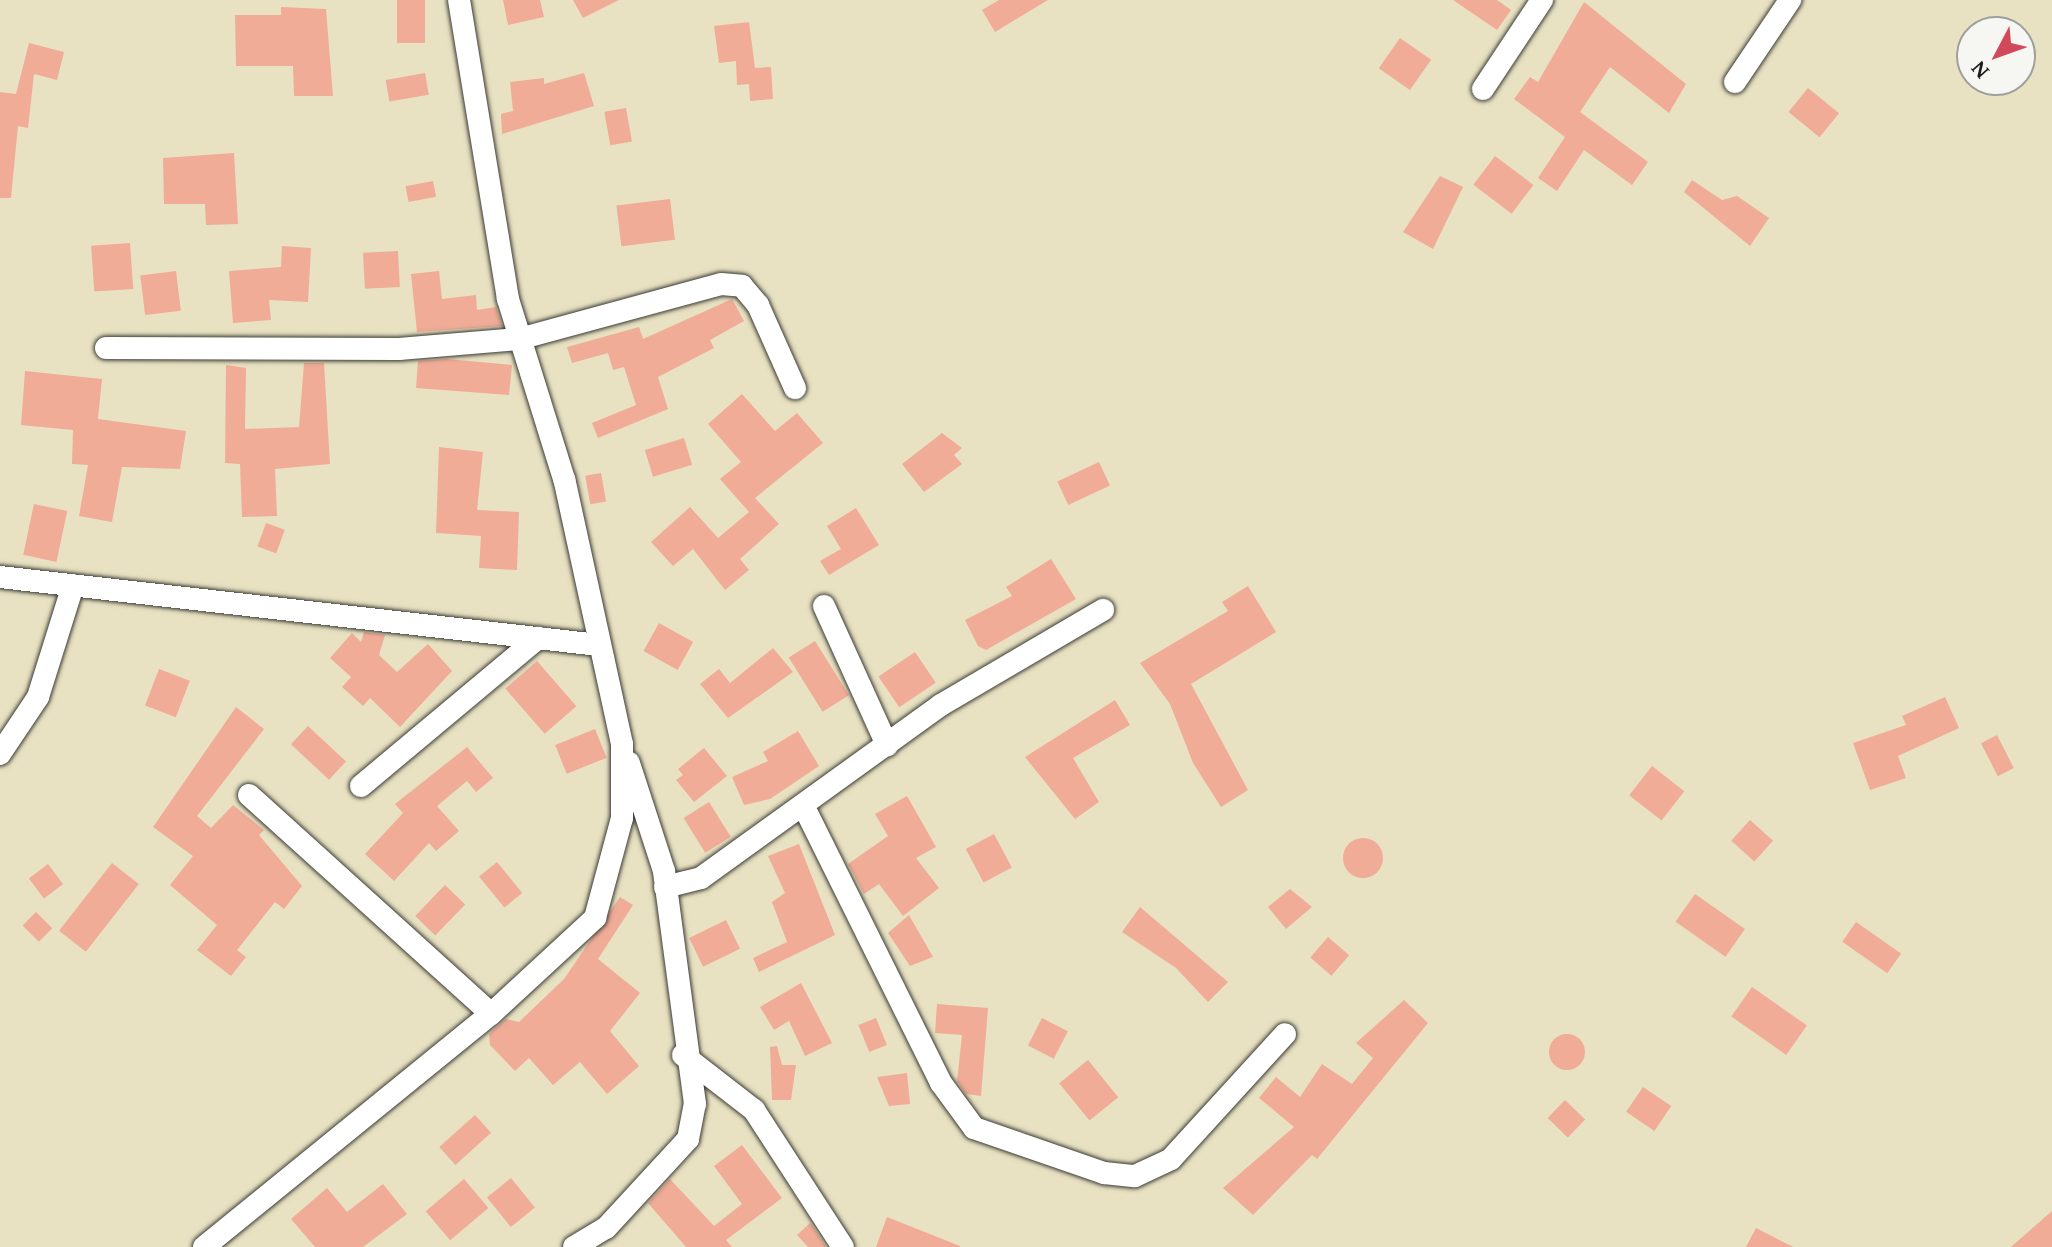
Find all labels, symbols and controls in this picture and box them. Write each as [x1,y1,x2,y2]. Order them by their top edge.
north arrow [1956,16,2036,96]
text: N [1962,54,1996,86]

